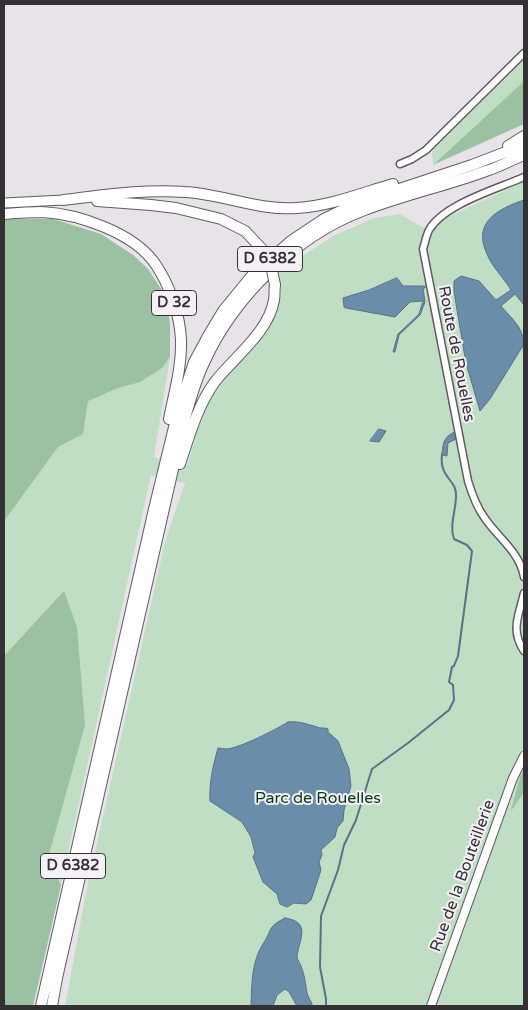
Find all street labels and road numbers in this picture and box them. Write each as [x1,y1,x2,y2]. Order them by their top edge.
road number: D 6382 [238,246,302,272]
street label: Route de Rouelles [433,284,479,424]
road number: D 32 [152,290,196,316]
street label: Rue de la Bouteillerie [427,797,499,955]
road number: D 6382 [40,854,106,878]

